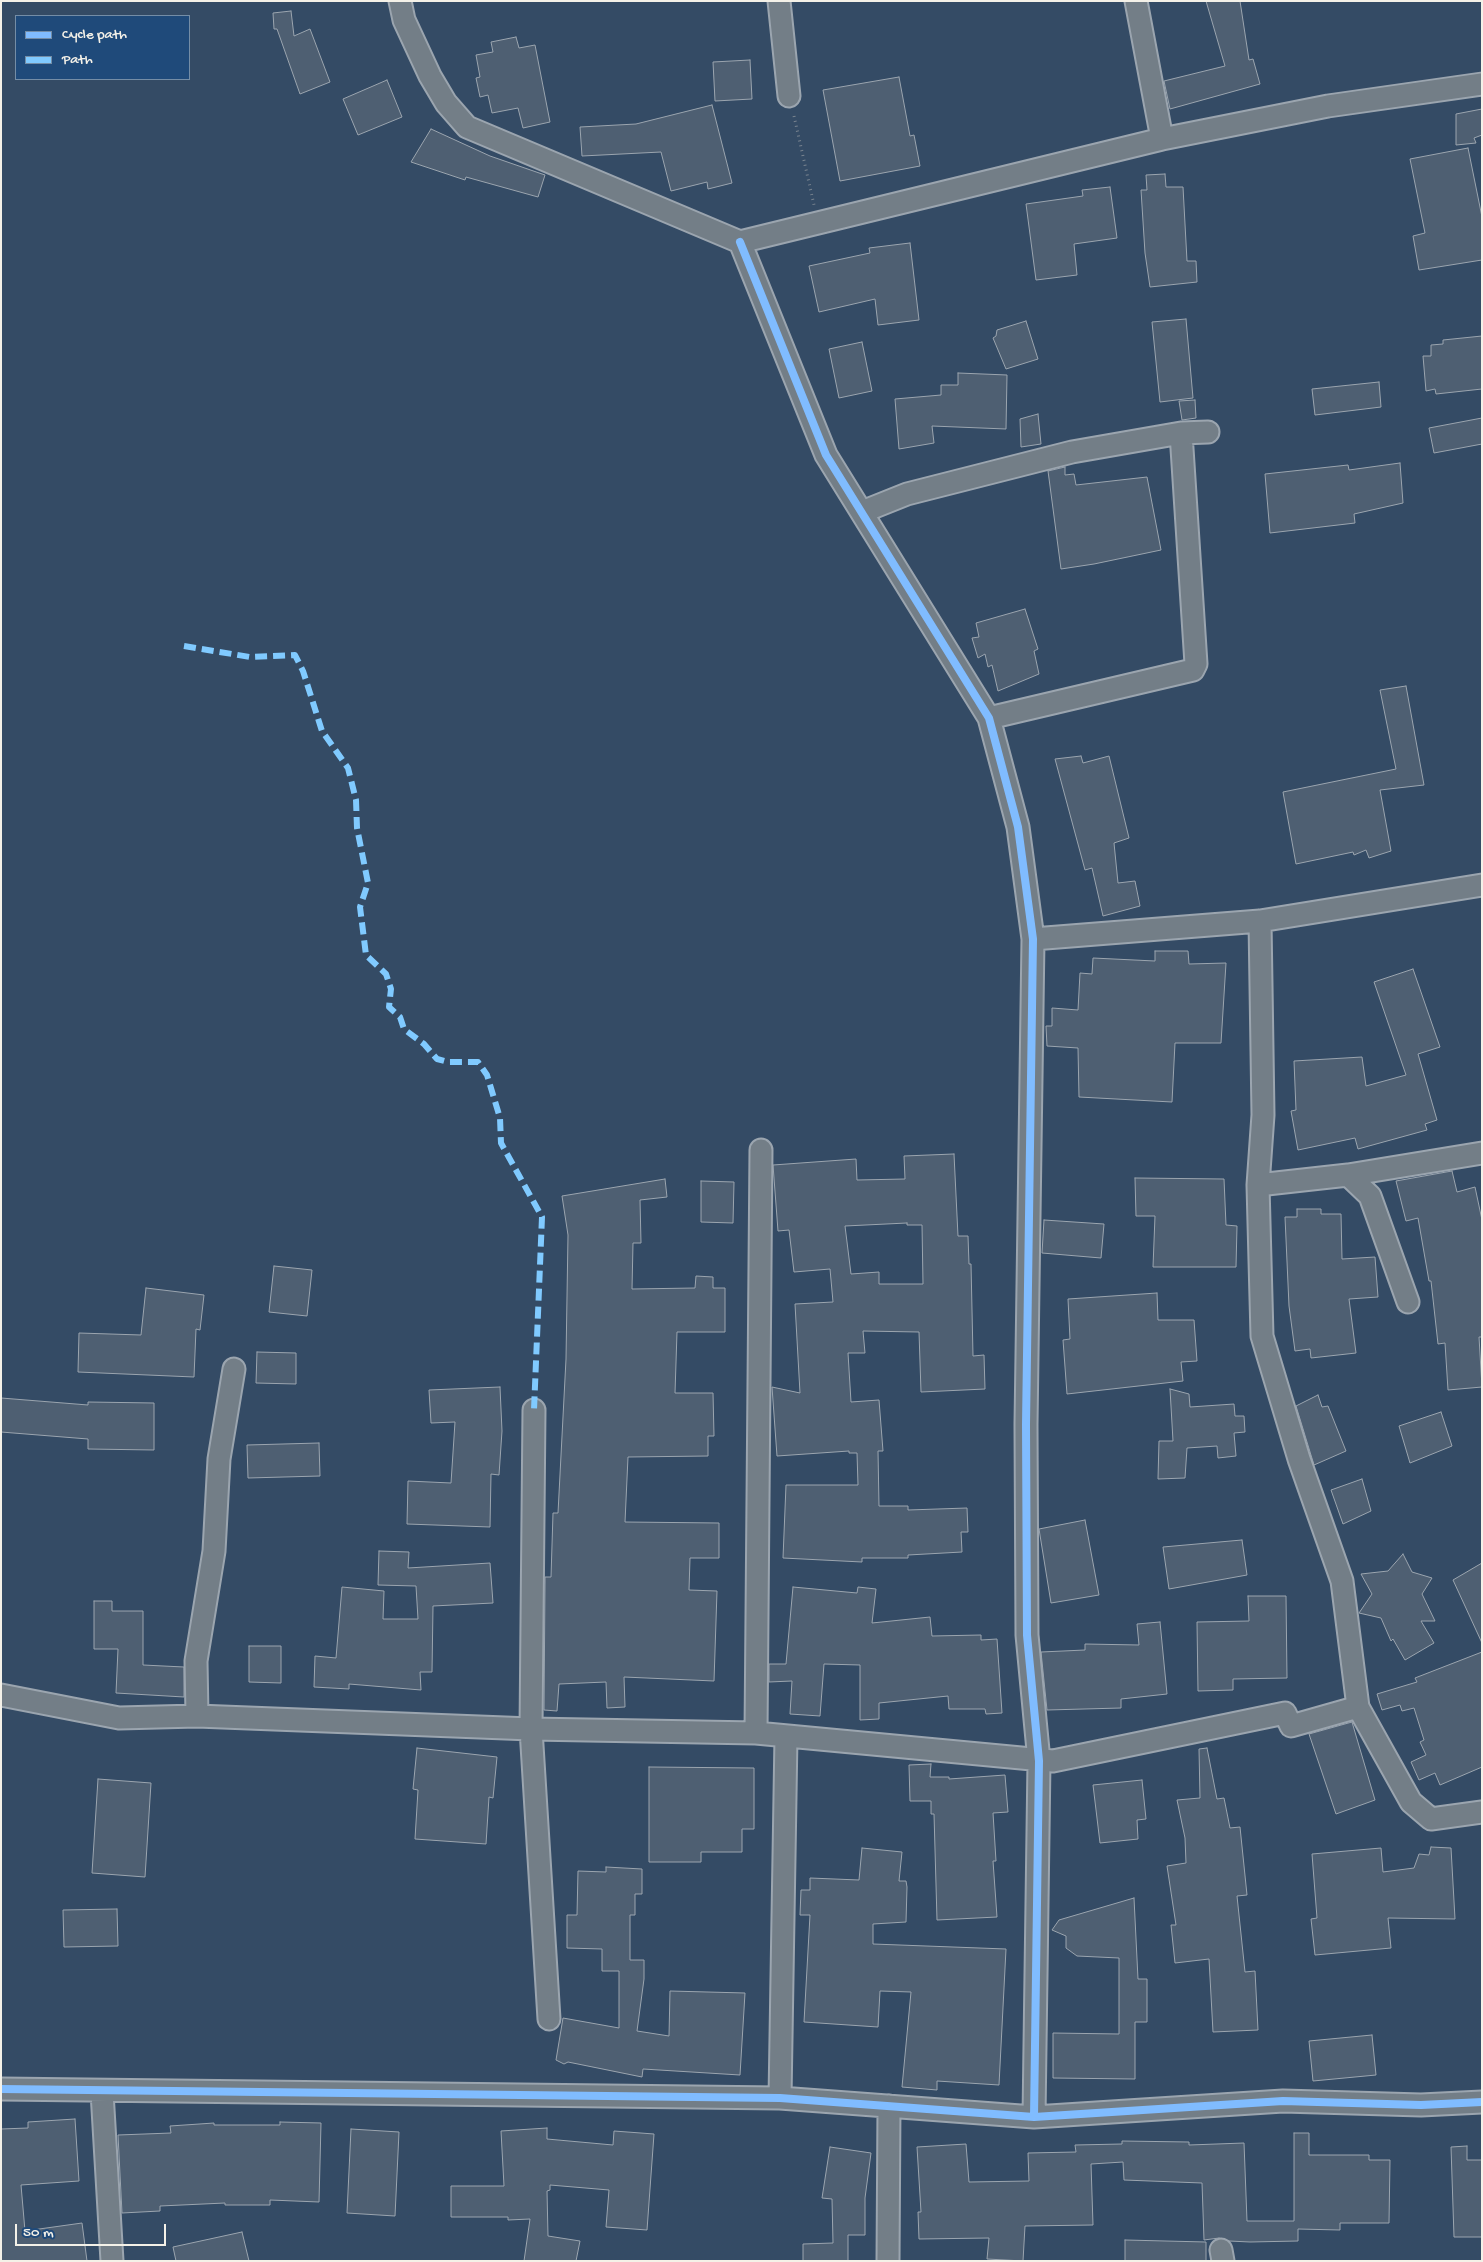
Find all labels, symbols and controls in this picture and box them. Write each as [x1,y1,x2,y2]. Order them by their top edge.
legend [15,15,190,80]
text: Cycle path [62,26,127,44]
text: Path [62,51,93,69]
scale bar [18,2214,169,2246]
text: 50 m [23,2224,54,2242]

